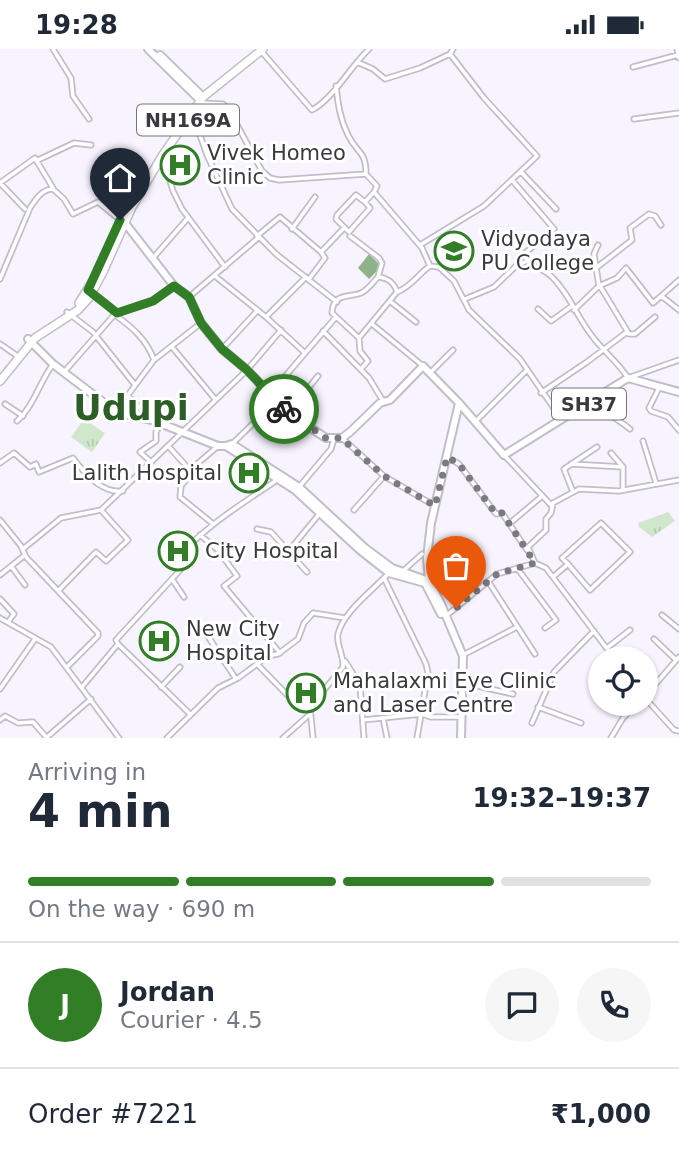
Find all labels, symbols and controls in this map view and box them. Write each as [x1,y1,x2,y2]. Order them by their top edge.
text: 19:28 [35,10,118,40]
road number: NH169A [137,104,239,135]
place label: Vivek Homeo Clinic [207,141,346,189]
hospital icon: Vivek Homeo Clinic [159,144,201,186]
pin [90,148,150,220]
icon: home [101,159,139,197]
place label: Vidyodaya PU College [481,227,594,275]
school or university icon: Vidyodaya PU College [433,230,475,272]
courier [249,374,319,444]
district label: Udupi [73,388,189,428]
road number: SH37 [552,389,626,419]
icon: bike [265,390,303,428]
hospital icon: Lalith Hospital [228,452,270,494]
place label: Lalith Hospital [72,461,222,485]
hospital icon: City Hospital [157,530,199,572]
pin [426,536,486,608]
place label: City Hospital [205,539,339,563]
icon: bag [437,547,475,585]
place label: New City Hospital [186,617,280,665]
hospital icon: New City Hospital [138,620,180,662]
map controls [588,646,658,716]
button: locate [588,646,658,716]
place label: Mahalaxmi Eye Clinic and Laser Centre [333,669,557,717]
hospital icon: Mahalaxmi Eye Clinic and Laser Centre [285,672,327,714]
text: Arriving in [28,759,146,785]
text: 19:32–19:37 [472,783,651,813]
text: 4 min [28,784,172,838]
text: On the way · 690 m [28,896,255,922]
button: chat [485,968,559,1042]
button: phone [577,968,651,1042]
text: Jordan [120,977,215,1007]
text: J [60,990,70,1020]
text: Courier · 4.5 [120,1007,263,1033]
text: Order #7221 [28,1099,198,1129]
text: ₹1,000 [551,1099,651,1129]

